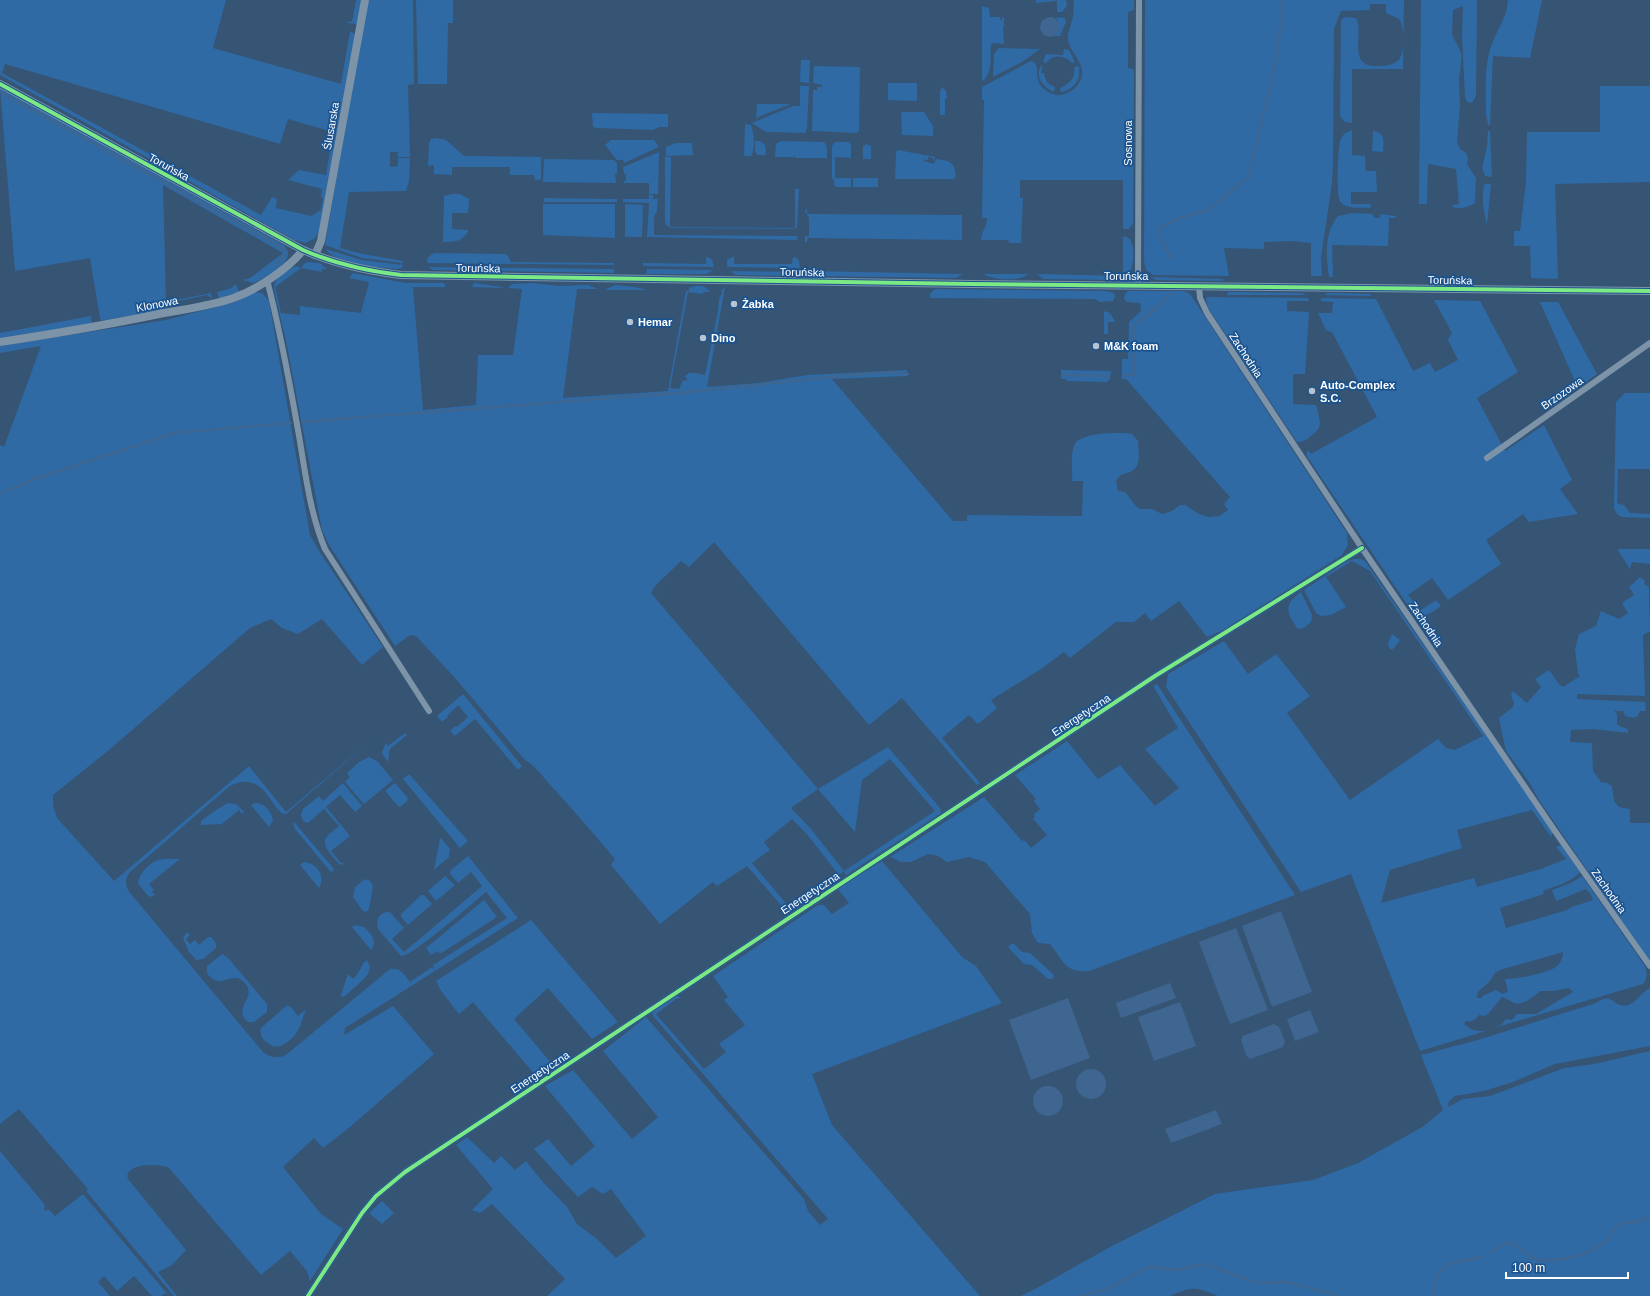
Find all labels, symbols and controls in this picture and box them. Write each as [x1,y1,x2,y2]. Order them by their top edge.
street label: Ślusarska [321,100,341,151]
street label: Sosnowa [1122,119,1134,166]
street label: Toruńska [147,151,192,183]
street label: Toruńska [456,262,501,274]
street label: Toruńska [780,266,825,278]
street label: Toruńska [1104,270,1149,282]
street label: Toruńska [1428,274,1473,286]
street label: Klonowa [135,294,180,314]
place label: Żabka [742,298,775,310]
marker: Żabka [729,299,739,309]
place label: Hemar [638,316,673,328]
marker: Hemar [625,317,635,327]
street label: Zachodnia [1227,330,1265,381]
place label: Dino [711,332,736,344]
marker: Dino [698,333,708,343]
place label: M&K foam [1104,340,1159,352]
marker: M&K foam [1091,341,1101,351]
street label: Brzozowa [1539,374,1586,412]
place label: Auto-Complex S.C. [1320,379,1396,404]
marker: Auto-Complex S.C. [1307,386,1317,396]
street label: Zachodnia [1407,599,1446,649]
street label: Energetyczna [1050,691,1113,738]
street label: Zachodnia [1589,867,1629,916]
street label: Energetyczna [779,869,842,916]
street label: Energetyczna [509,1048,572,1095]
scale bar [1506,1254,1628,1280]
text: 100 m [1512,1261,1545,1275]

